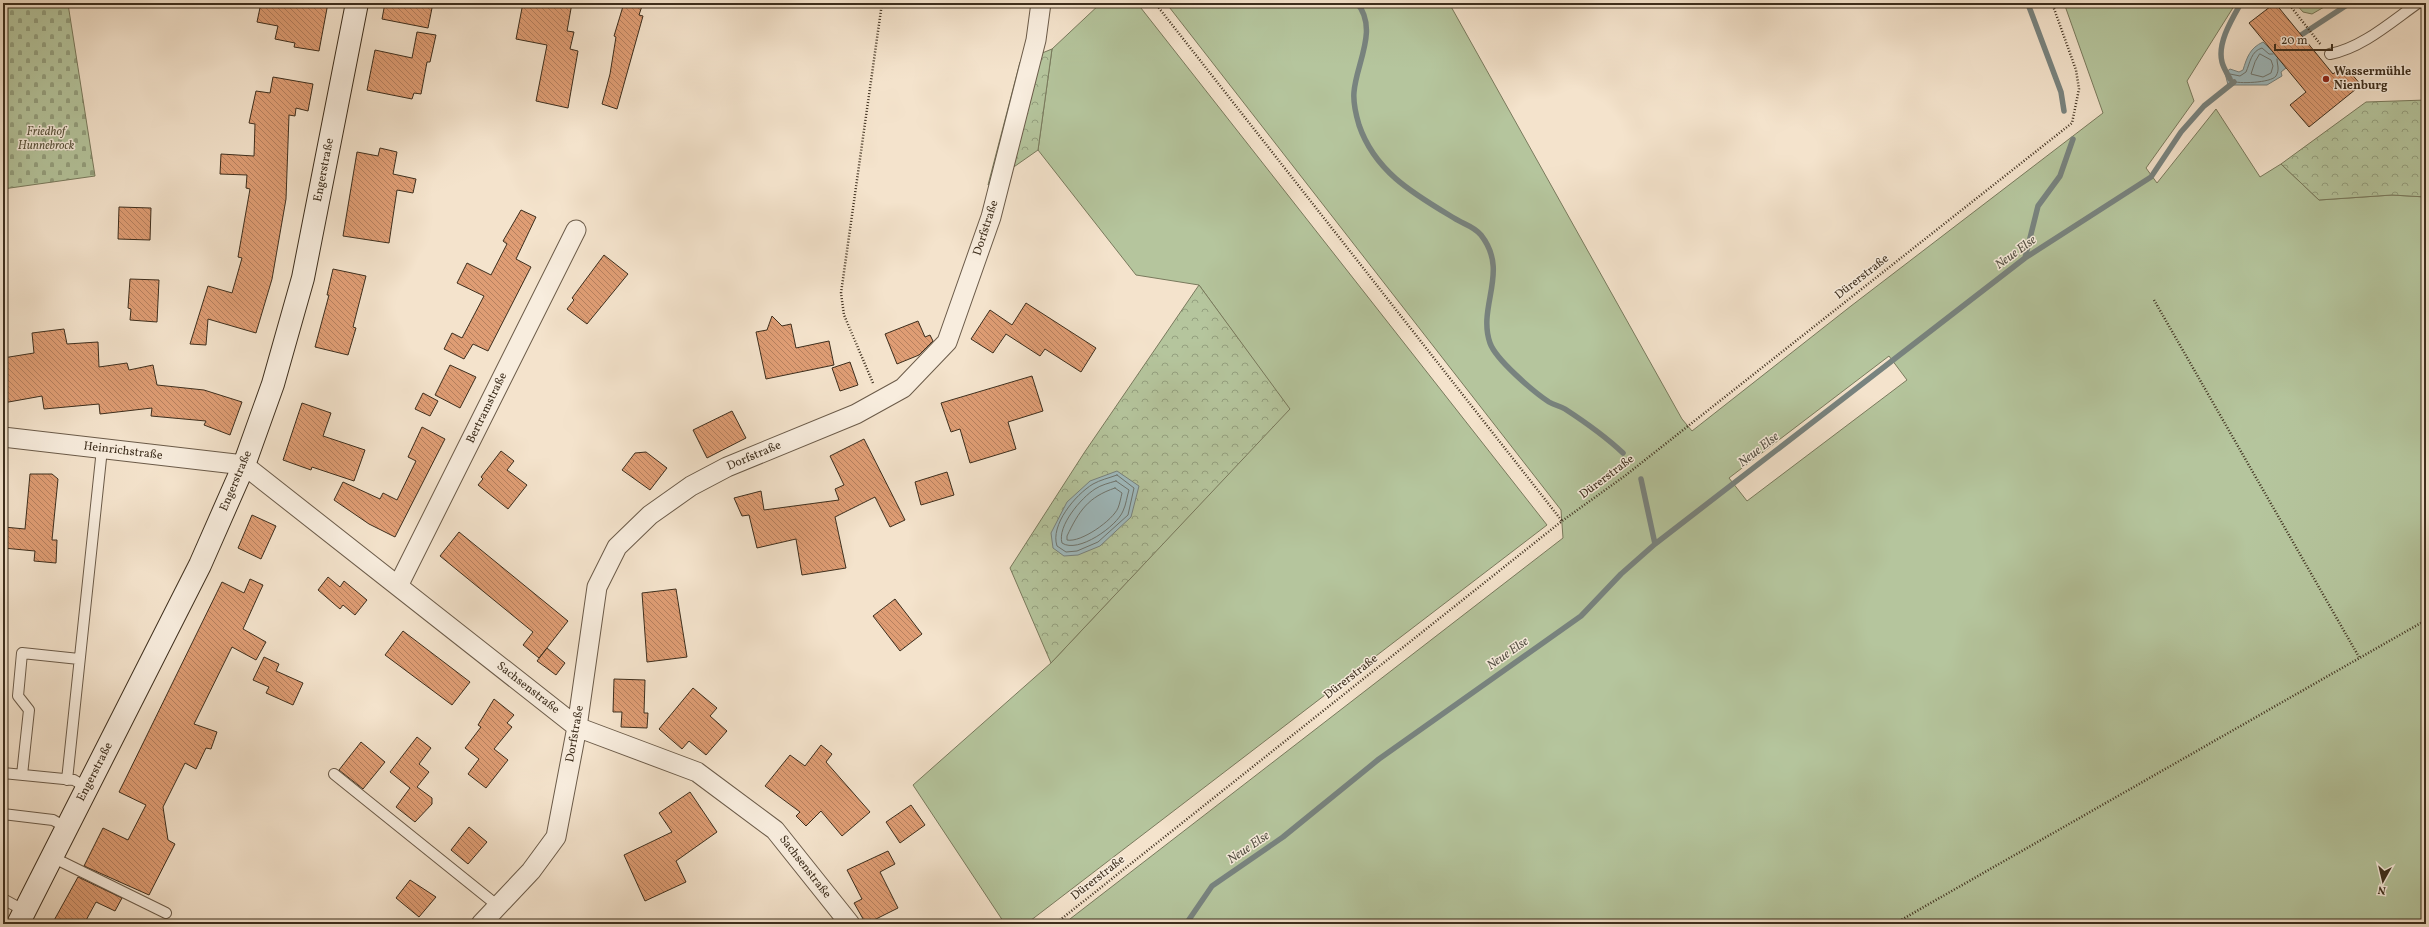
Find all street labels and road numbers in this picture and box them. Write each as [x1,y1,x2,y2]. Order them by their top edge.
street label: Engerstraße [310,137,338,203]
street label: Dorfstraße [970,198,1003,258]
street label: Dürerstraße [1832,251,1893,303]
street label: Bertramstraße [463,370,511,446]
street label: Dorfstraße [724,437,784,475]
street label: Heinrichstraße [83,438,164,464]
street label: Engerstraße [216,448,256,514]
street label: Dürerstraße [1576,451,1638,503]
street label: Dürerstraße [1321,651,1382,703]
street label: Sachsenstraße [493,658,563,718]
street label: Dorfstraße [562,704,588,764]
street label: Engerstraße [73,739,117,804]
street label: Sachsenstraße [775,832,835,902]
street label: Dürerstraße [1068,852,1129,904]

